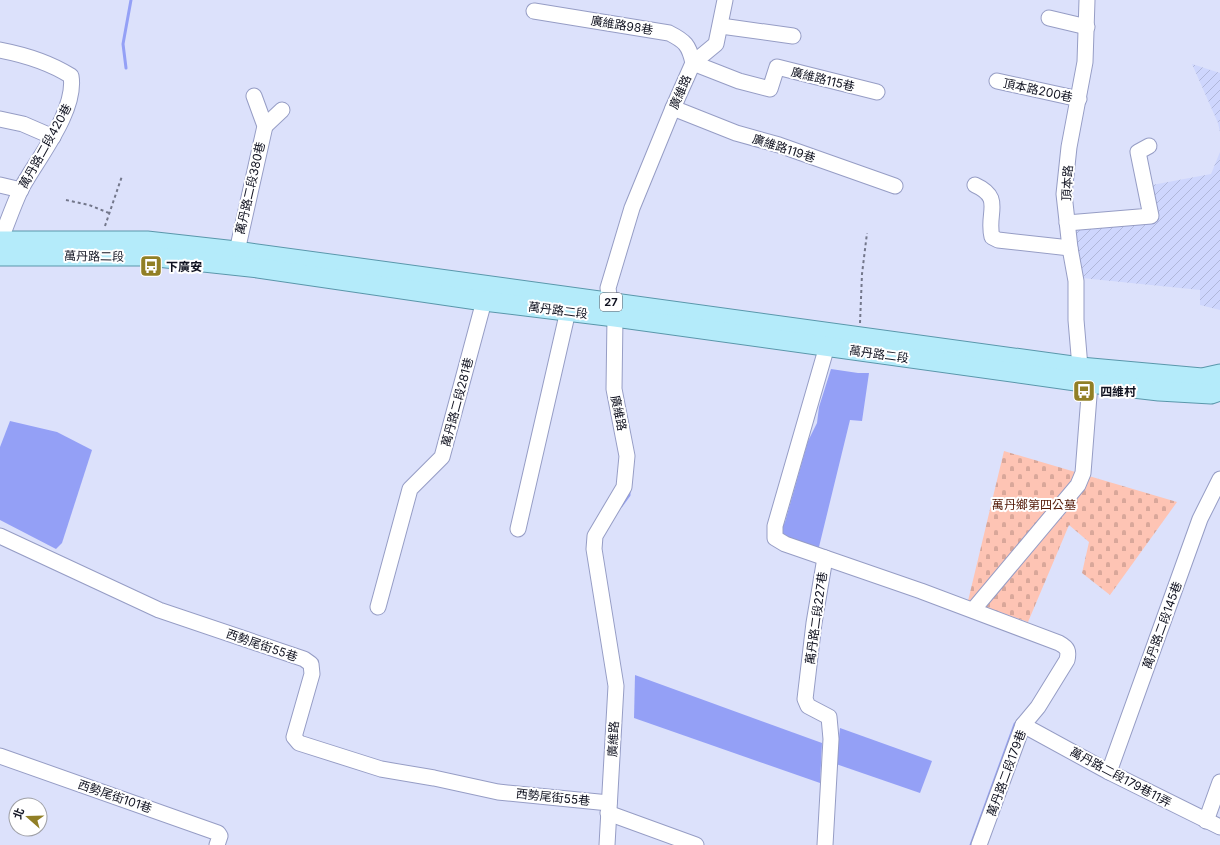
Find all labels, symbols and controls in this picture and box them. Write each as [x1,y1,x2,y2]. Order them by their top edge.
street label: 廣維路98巷 [590,13,654,37]
street label: 廣維路115巷 [790,64,856,94]
street label: 廣維路 [666,72,694,112]
street label: 頂本路200巷 [1002,75,1074,105]
street label: 萬丹路二段420巷 [15,101,75,191]
street label: 廣維路119巷 [751,131,817,165]
street label: 萬丹路二段380巷 [232,140,268,236]
street label: 頂本路 [1059,165,1075,201]
street label: 萬丹路二段 [64,248,124,264]
bus stop icon: 下廣安 [138,253,164,279]
place label: 下廣安 [166,259,202,274]
road number: 27 [600,293,622,311]
street label: 萬丹路二段 [527,299,589,321]
street label: 萬丹路二段 [848,342,910,366]
street label: 萬丹路二段281巷 [438,356,476,448]
bus stop icon: 四維村 [1071,378,1097,404]
place label: 四維村 [1100,384,1136,399]
street label: 廣維路 [608,394,630,432]
park label: 萬丹鄉第四公墓 [992,497,1076,512]
street label: 萬丹路二段227巷 [802,571,830,665]
street label: 萬丹路二段145巷 [1139,579,1185,671]
street label: 西勢尾街55巷 [224,626,300,664]
street label: 廣維路 [605,721,621,757]
street label: 萬丹路二段179巷 [983,728,1029,818]
street label: 萬丹路二段179巷11弄 [1068,744,1174,810]
street label: 西勢尾街101巷 [76,776,154,816]
street label: 西勢尾街55巷 [515,786,591,808]
north arrow [8,797,48,837]
text: 北 [10,806,27,821]

